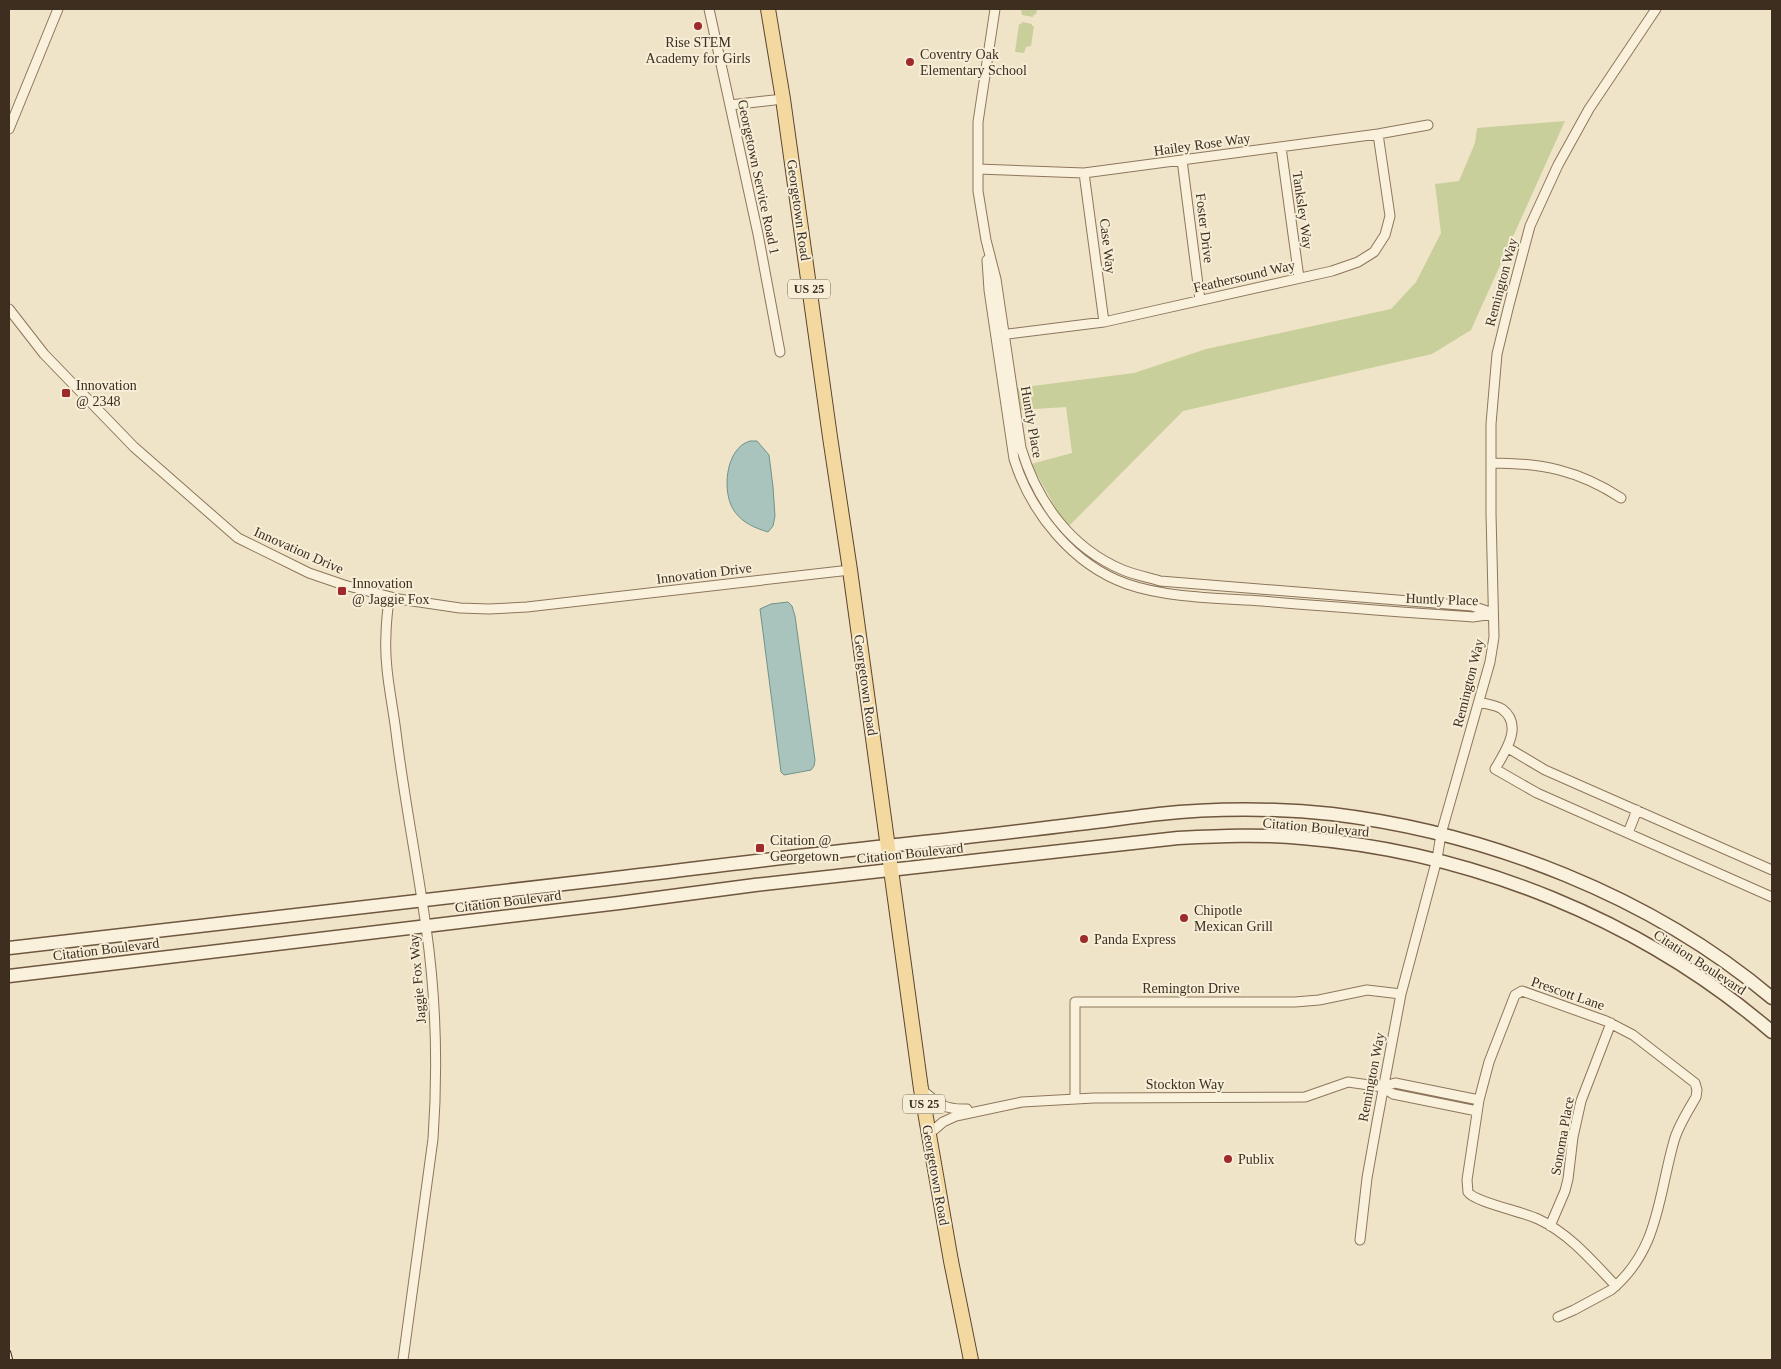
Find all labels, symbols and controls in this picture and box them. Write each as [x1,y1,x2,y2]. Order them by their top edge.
marker: Rise STEM Academy for Girls [692,20,704,32]
place label: Rise STEM Academy for Girls [646,35,750,66]
place label: Coventry Oak Elementary School [920,47,1027,78]
marker: Coventry Oak Elementary School [904,56,916,68]
street label: Georgetown Service Road 1 [735,98,782,256]
street label: Hailey Rose Way [1153,130,1251,159]
street label: Georgetown Road [784,159,813,262]
street label: Tanksley Way [1290,170,1315,250]
street label: Foster Drive [1193,192,1216,264]
street label: Case Way [1097,217,1118,275]
street label: Remington Way [1482,236,1520,328]
street label: Feathersound Way [1192,257,1296,295]
road number: US 25 [788,280,830,298]
place label: Innovation @ 2348 [76,378,137,409]
street label: Huntly Place [1018,385,1045,459]
marker: Innovation @ 2348 [60,387,72,399]
street label: Innovation Drive [252,524,346,577]
street label: Innovation Drive [655,560,753,587]
place label: Innovation @ Jaggie Fox [352,576,429,607]
marker: Innovation @ Jaggie Fox [336,585,348,597]
street label: Huntly Place [1405,591,1479,608]
street label: Georgetown Road [851,634,880,737]
street label: Remington Way [1450,637,1487,729]
street label: Citation Boulevard [1262,815,1370,840]
place label: Citation @ Georgetown [770,833,839,864]
street label: Citation Boulevard [856,840,964,867]
marker: Citation @ Georgetown [754,842,766,854]
street label: Citation Boulevard [454,888,562,915]
place label: Chipotle Mexican Grill [1194,903,1273,934]
marker: Chipotle Mexican Grill [1178,912,1190,924]
street label: Citation Boulevard [1651,927,1749,998]
place label: Panda Express [1094,932,1176,947]
marker: Panda Express [1078,933,1090,945]
street label: Jaggie Fox Way [406,934,429,1024]
street label: Citation Boulevard [52,936,160,963]
street label: Prescott Lane [1529,974,1606,1013]
street label: Remington Drive [1142,981,1240,996]
street label: Remington Way [1355,1031,1388,1123]
street label: Stockton Way [1146,1077,1224,1092]
road number: US 25 [903,1094,945,1114]
street label: Sonoma Place [1548,1096,1577,1177]
street label: Georgetown Road [919,1124,952,1227]
place label: Publix [1238,1152,1275,1167]
marker: Publix [1222,1153,1234,1165]

